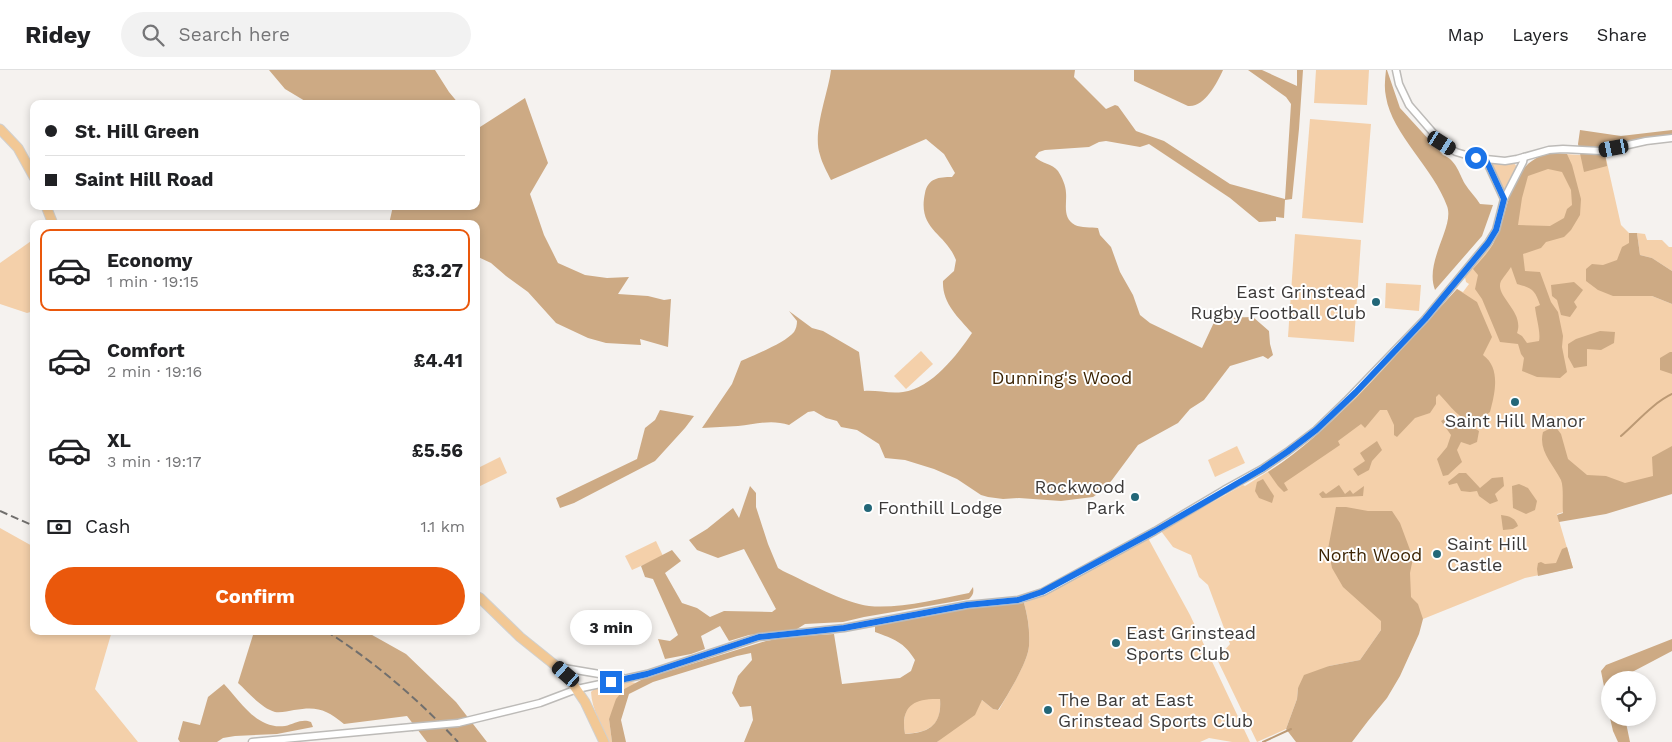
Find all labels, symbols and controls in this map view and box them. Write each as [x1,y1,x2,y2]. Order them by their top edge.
search box [121,12,471,57]
text: Ridey [25,21,91,49]
icon: search [139,21,167,49]
text: Search here [179,23,290,46]
text: Map [1447,24,1484,45]
text: Layers [1512,24,1569,45]
text: Share [1597,24,1647,45]
text: St. Hill Green [75,120,199,143]
car [1425,129,1458,157]
car [1597,138,1630,158]
route start [1465,147,1487,169]
text: Saint Hill Road [75,168,214,191]
icon: car [47,248,92,293]
text: Economy [107,249,192,272]
text: £3.27 [412,259,463,282]
text: 1 min · 19:15 [107,272,199,291]
place label: East Grinstead Rugby Football Club [1190,281,1366,323]
marker: East Grinstead Rugby Football Club [1370,296,1382,308]
icon: car [47,338,92,383]
text: Comfort [107,339,185,362]
text: £4.41 [414,349,463,372]
text: 2 min · 19:16 [107,362,202,381]
park label: Dunning's Wood [992,367,1132,388]
marker: Saint Hill Manor [1509,396,1521,408]
place label: Saint Hill Manor [1445,410,1585,431]
icon: car [47,428,92,473]
text: XL [107,429,131,452]
text: £5.56 [412,439,463,462]
text: 3 min · 19:17 [107,452,201,471]
place label: Rockwood Park [1035,476,1125,518]
marker: Rockwood Park [1129,491,1141,503]
place label: Fonthill Lodge [878,497,1002,518]
marker: Fonthill Lodge [862,502,874,514]
icon: cash [45,513,73,541]
text: Cash [85,515,131,538]
text: 1.1 km [420,517,465,536]
place label: Saint Hill Castle [1447,533,1528,575]
park label: North Wood [1318,544,1422,565]
marker: Saint Hill Castle [1431,548,1443,560]
button: Confirm [45,567,465,625]
callout: 3 min [570,610,652,644]
text: 3 min [589,618,633,637]
place label: East Grinstead Sports Club [1126,622,1256,664]
marker: East Grinstead Sports Club [1110,637,1122,649]
car [549,658,582,690]
route end [600,671,622,693]
map controls [1601,671,1656,726]
button: locate [1601,671,1656,726]
place label: The Bar at East Grinstead Sports Club [1058,689,1253,731]
marker: The Bar at East Grinstead Sports Club [1042,704,1054,716]

